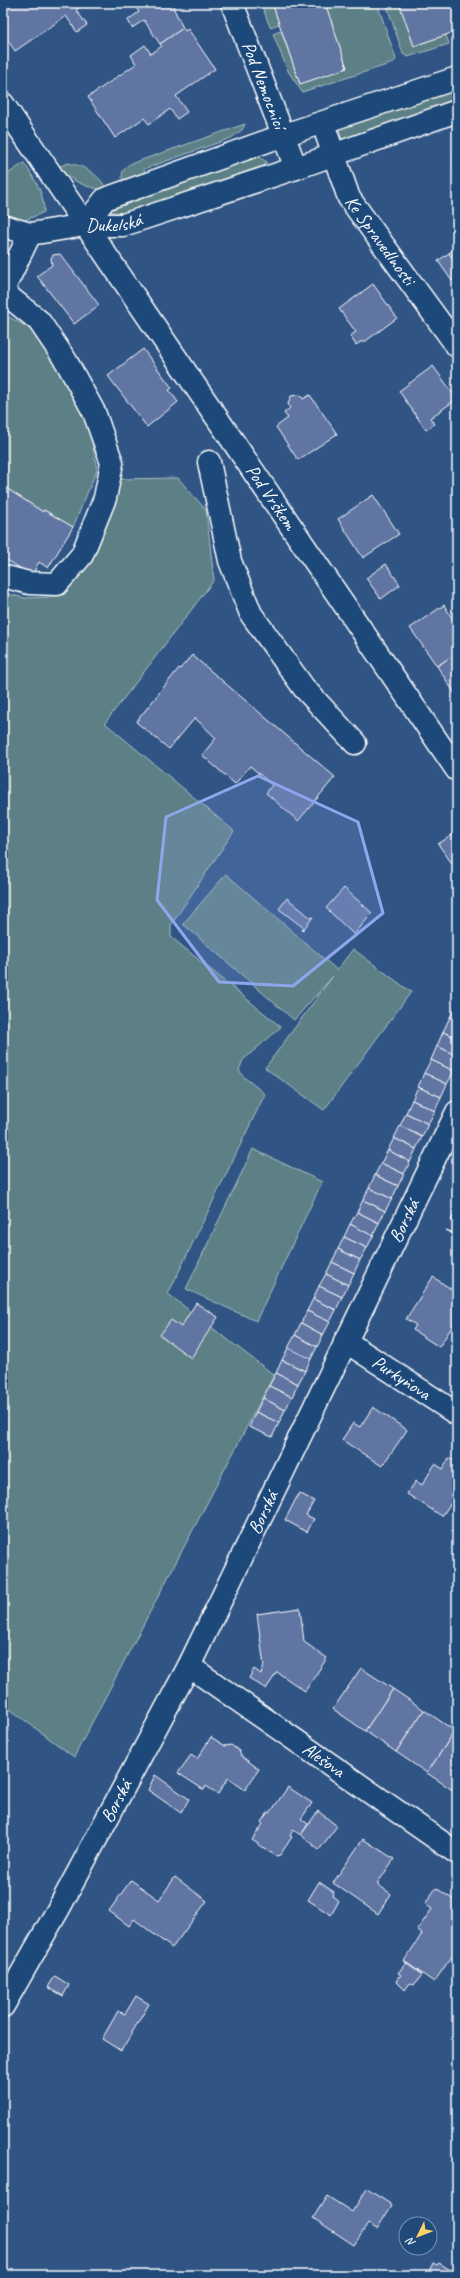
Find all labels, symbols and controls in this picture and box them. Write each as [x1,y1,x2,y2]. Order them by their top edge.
street label: Pod Nemocnicí [236,38,293,136]
street label: Ke Spravedlnosti [339,191,422,292]
street label: Dukelská [86,207,147,237]
street label: Pod Vrškem [240,460,303,536]
street label: Borská [384,1194,426,1246]
street label: Purkyňova [367,1350,436,1406]
street label: Borská [243,1486,285,1538]
street label: Alešova [298,1737,350,1784]
street label: Borská [95,1774,138,1827]
north arrow [398,2216,438,2256]
text: N [402,2234,418,2250]

